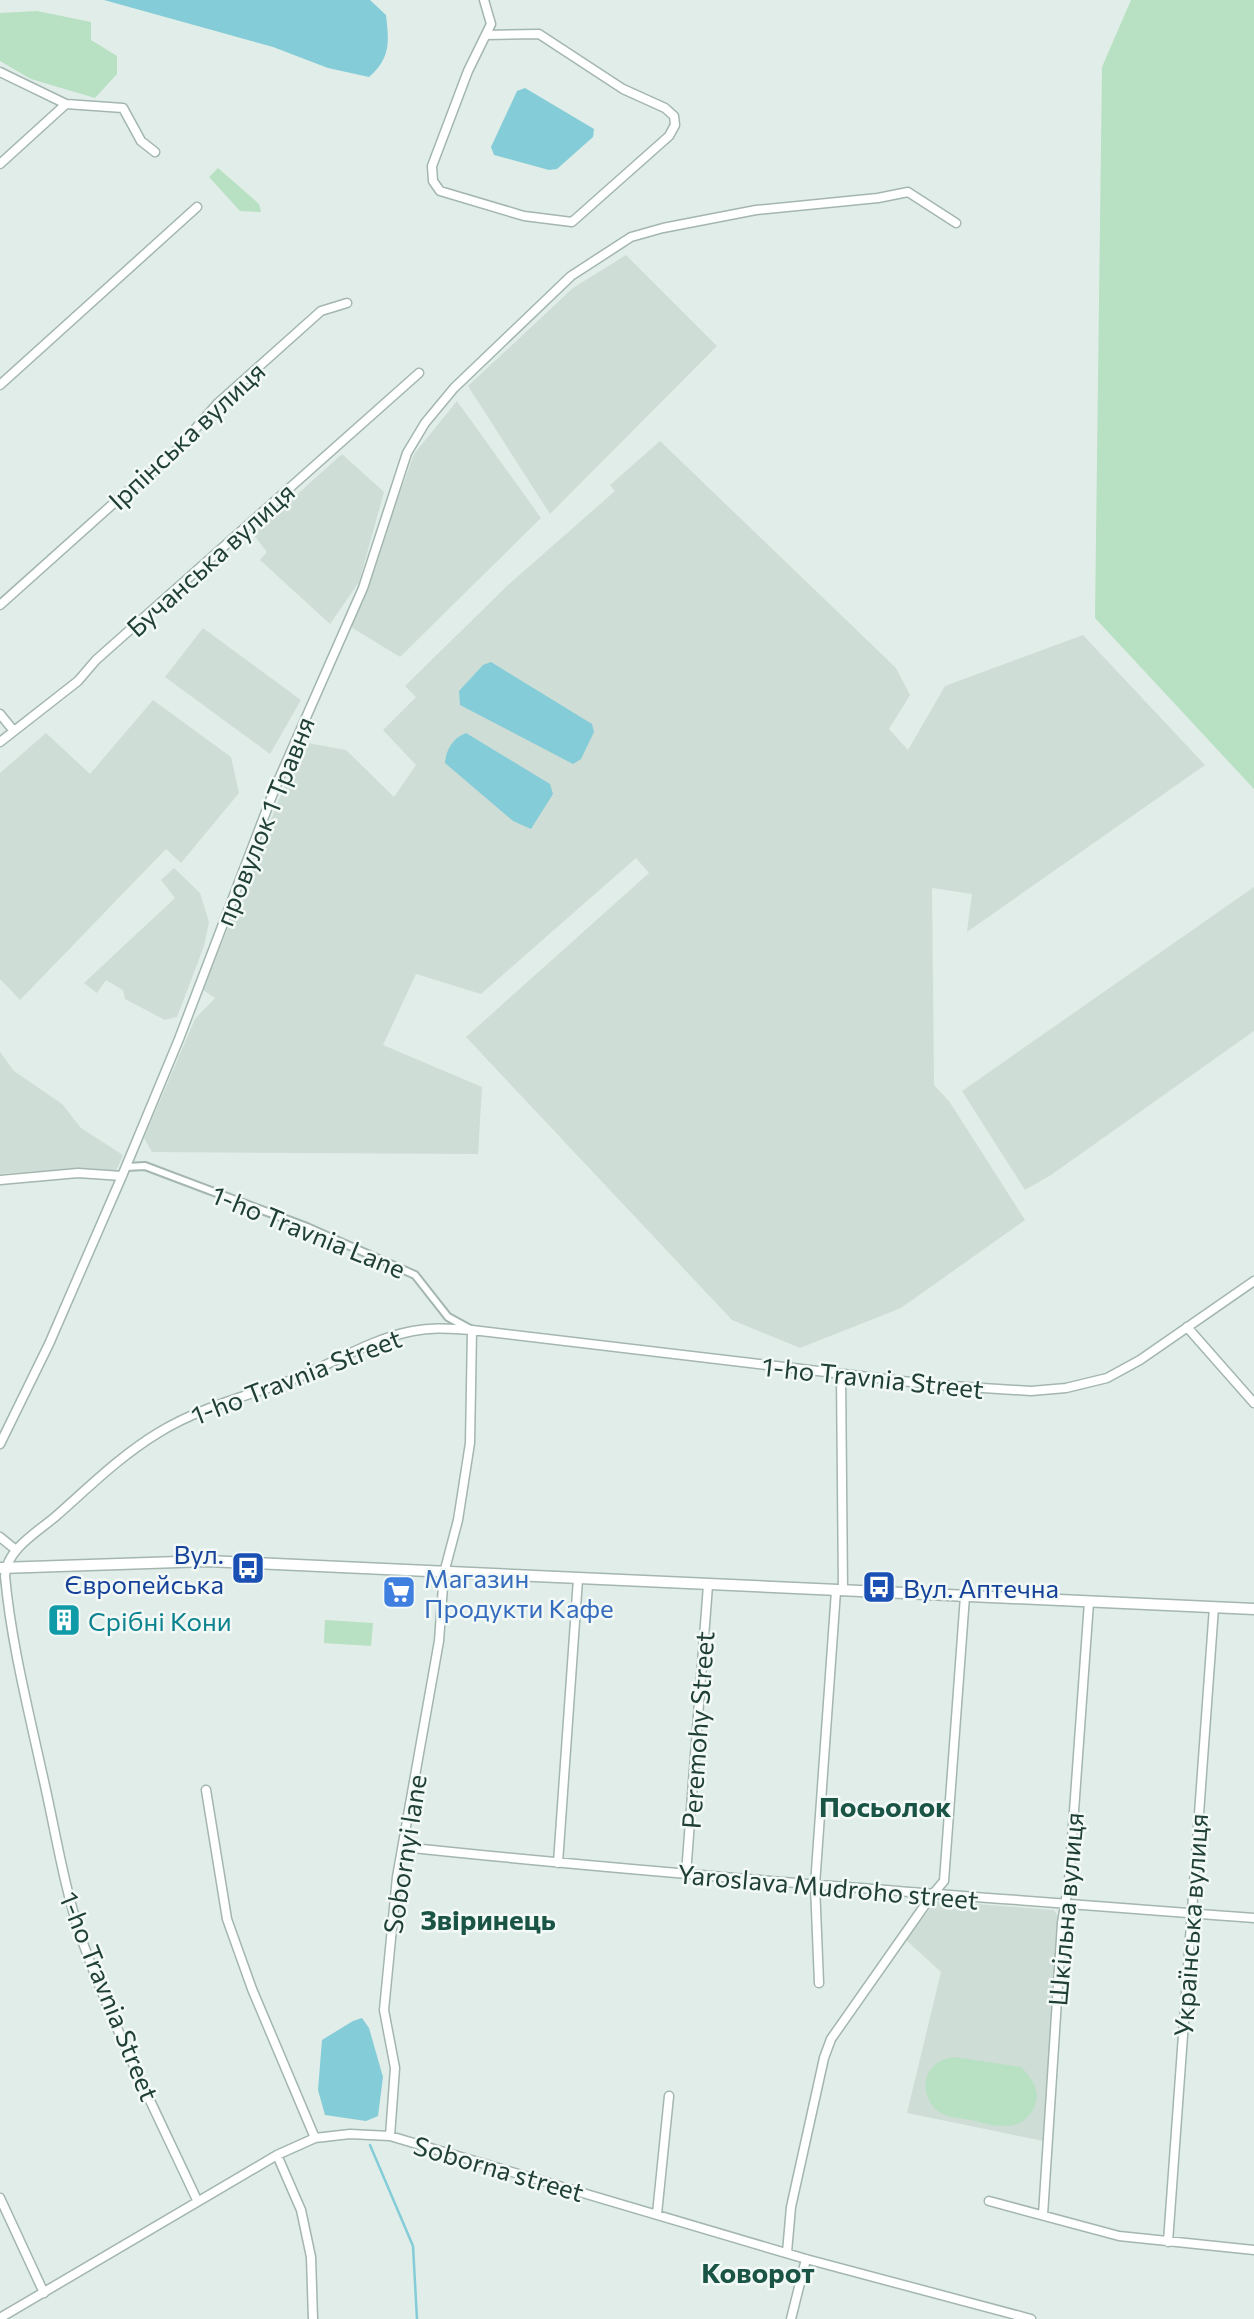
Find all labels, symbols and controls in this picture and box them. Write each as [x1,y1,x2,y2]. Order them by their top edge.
street label: Ірпінська вулиця [101,355,271,515]
street label: Бучанська вулиця [120,476,300,642]
street label: провулок 1 Травня [208,712,320,930]
street label: 1-ho Travnia Lane [208,1178,410,1284]
street label: 1-ho Travnia Street [187,1322,405,1430]
street label: 1-ho Travnia Street [761,1350,985,1404]
place label: Вул. Європейська [65,1538,224,1599]
bus stop icon: Вул. Європейська [229,1549,267,1587]
place label: Магазин Продукти Кафе [424,1562,614,1623]
bus stop icon: Вул. Аптечна [860,1568,898,1606]
place label: Вул. Аптечна [903,1572,1059,1603]
supermarket icon: Магазин Продукти Кафе [380,1573,418,1611]
building icon: Срібні Кони [45,1601,83,1639]
place label: Срібні Кони [88,1605,232,1636]
street label: Peremohy Street [675,1630,719,1830]
street label: Sobornyi lane [376,1772,432,1936]
district label: Посьолок [819,1789,951,1823]
street label: Шкільна вулиця [1041,1811,1089,2007]
street label: Українська вулиця [1167,1812,1213,2038]
street label: Yaroslava Mudroho street [676,1857,980,1915]
street label: 1-ho Travnia Street [54,1887,166,2105]
district label: Звіринець [420,1902,556,1936]
street label: Soborna street [410,2129,588,2207]
district label: Коворот [701,2255,815,2289]

